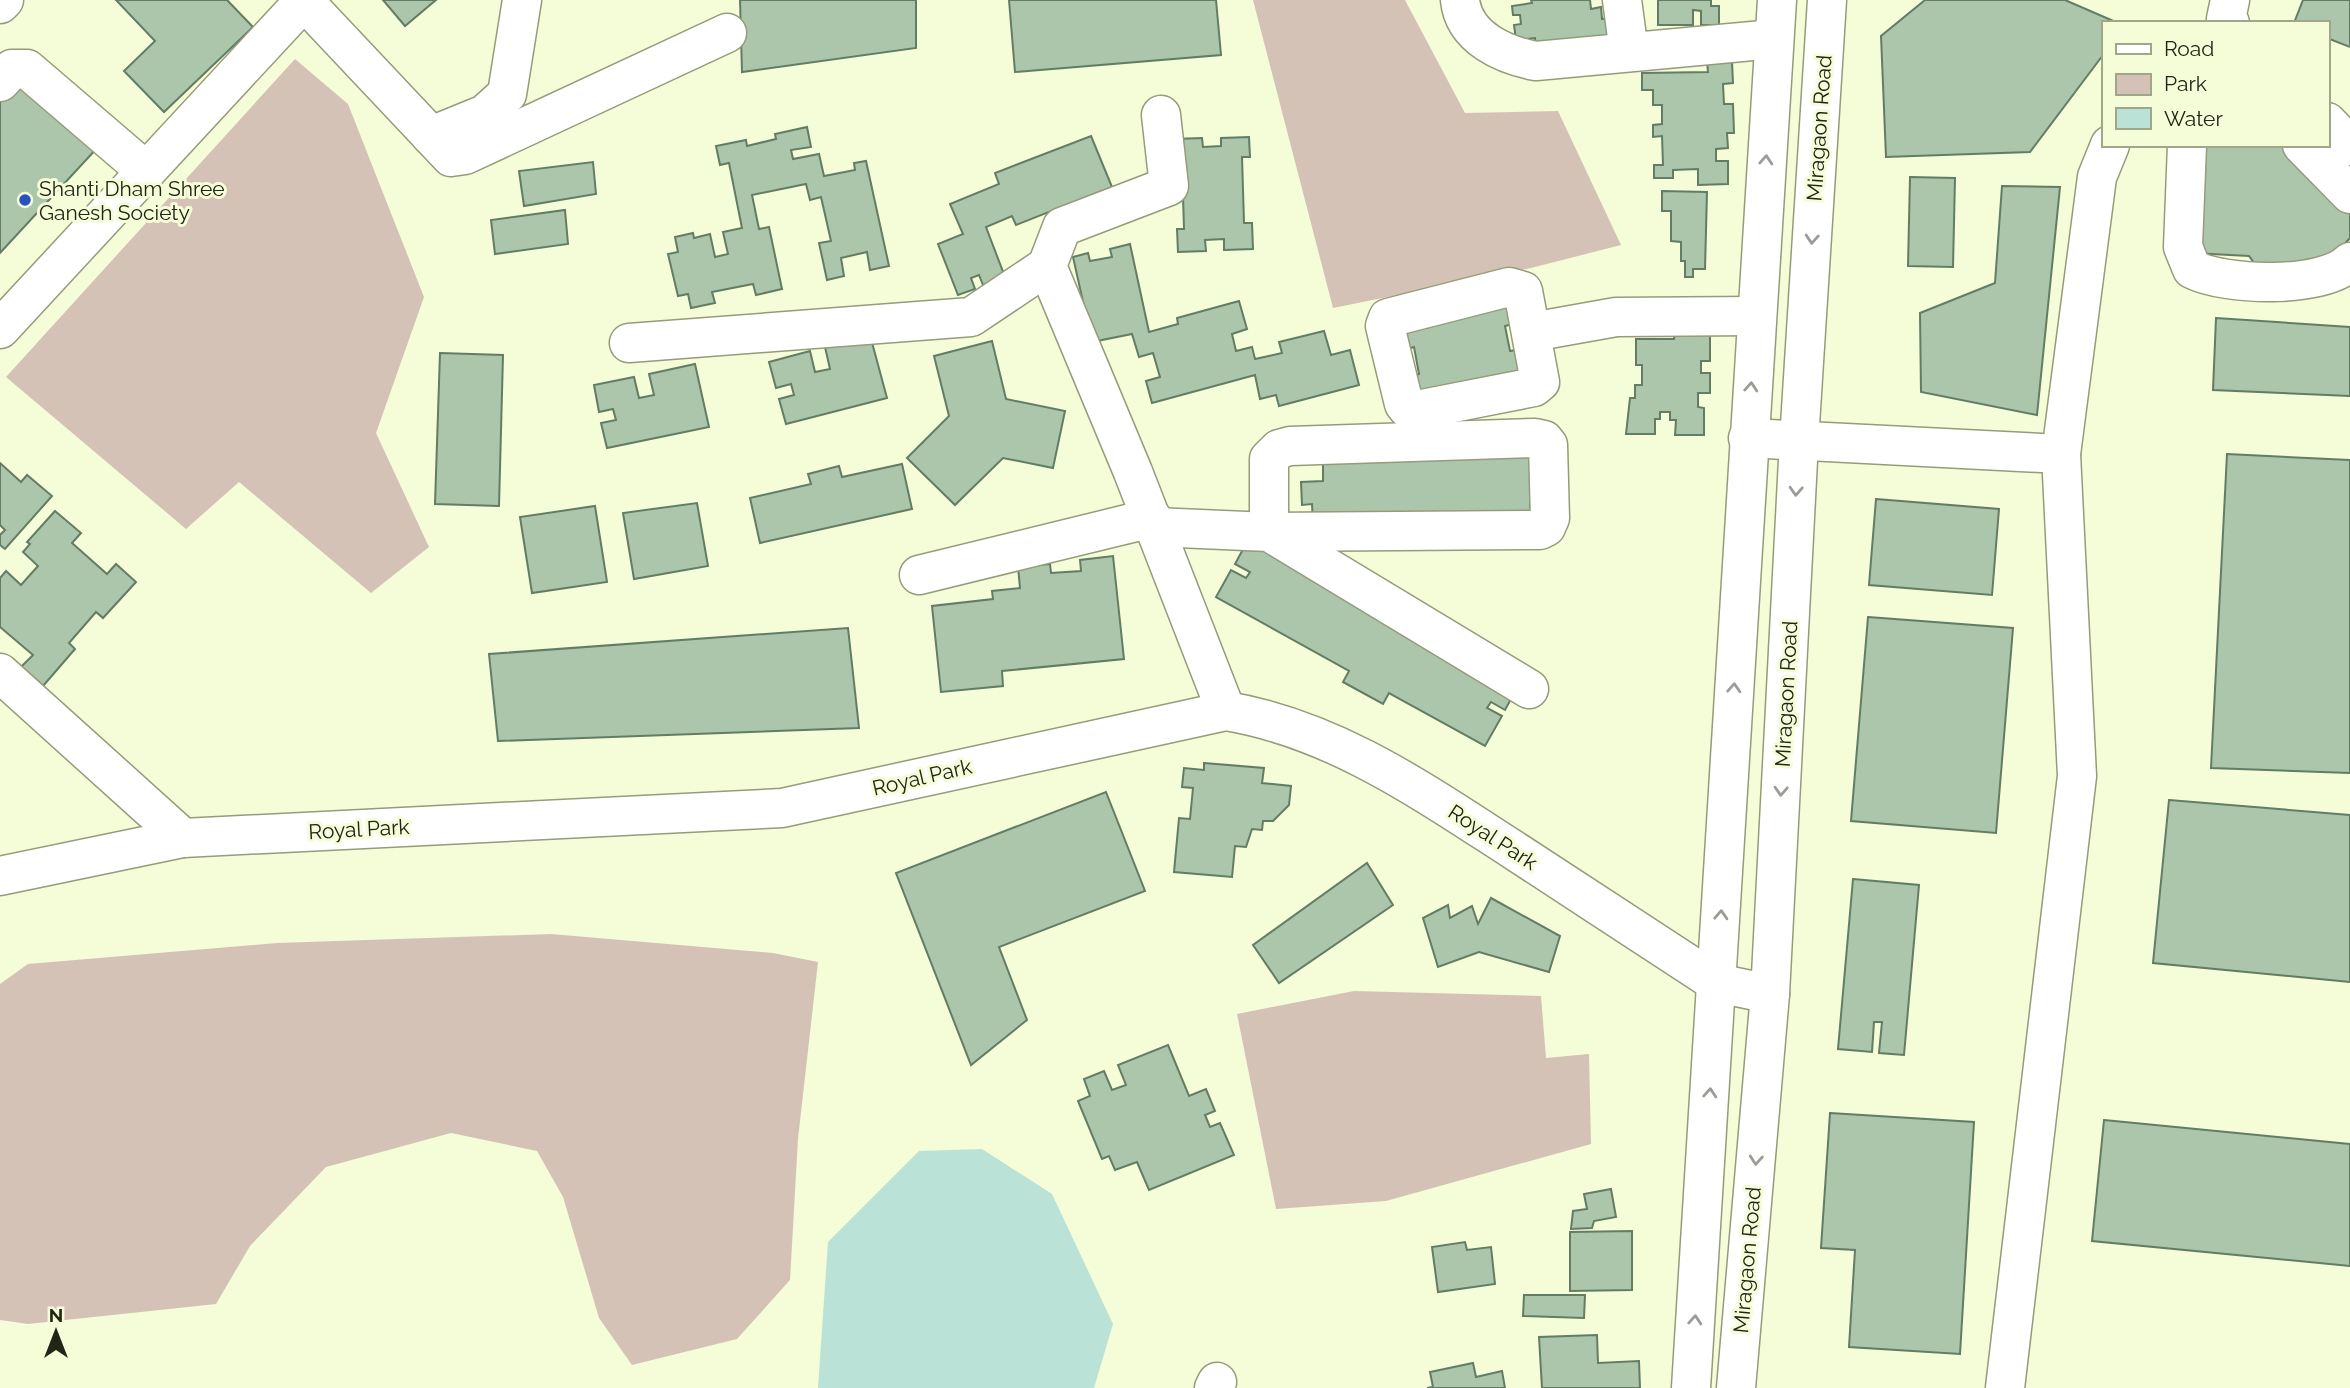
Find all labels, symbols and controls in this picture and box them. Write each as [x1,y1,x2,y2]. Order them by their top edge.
legend [2102,21,2329,147]
text: Road [2164,36,2214,61]
street label: Miragaon Road [1801,54,1837,202]
text: Park [2164,71,2207,96]
text: Water [2164,106,2223,131]
one-way arrow [1758,154,1773,165]
place label: Shanti Dham Shree Ganesh Society [39,176,225,225]
marker: Shanti Dham Shree Ganesh Society [17,192,33,208]
one-way arrow [1805,234,1820,245]
one-way arrow [1743,381,1758,392]
one-way arrow [1789,486,1804,497]
street label: Miragaon Road [1770,620,1802,768]
one-way arrow [1726,682,1741,693]
street label: Royal Park [870,753,974,801]
one-way arrow [1773,786,1788,797]
street label: Royal Park [1444,799,1542,875]
street label: Royal Park [308,814,410,844]
one-way arrow [1713,909,1728,920]
one-way arrow [1702,1087,1717,1098]
one-way arrow [1749,1154,1764,1165]
street label: Miragaon Road [1728,1186,1766,1334]
north arrow [21,1297,91,1367]
text: N [49,1304,63,1326]
one-way arrow [1688,1314,1703,1325]

